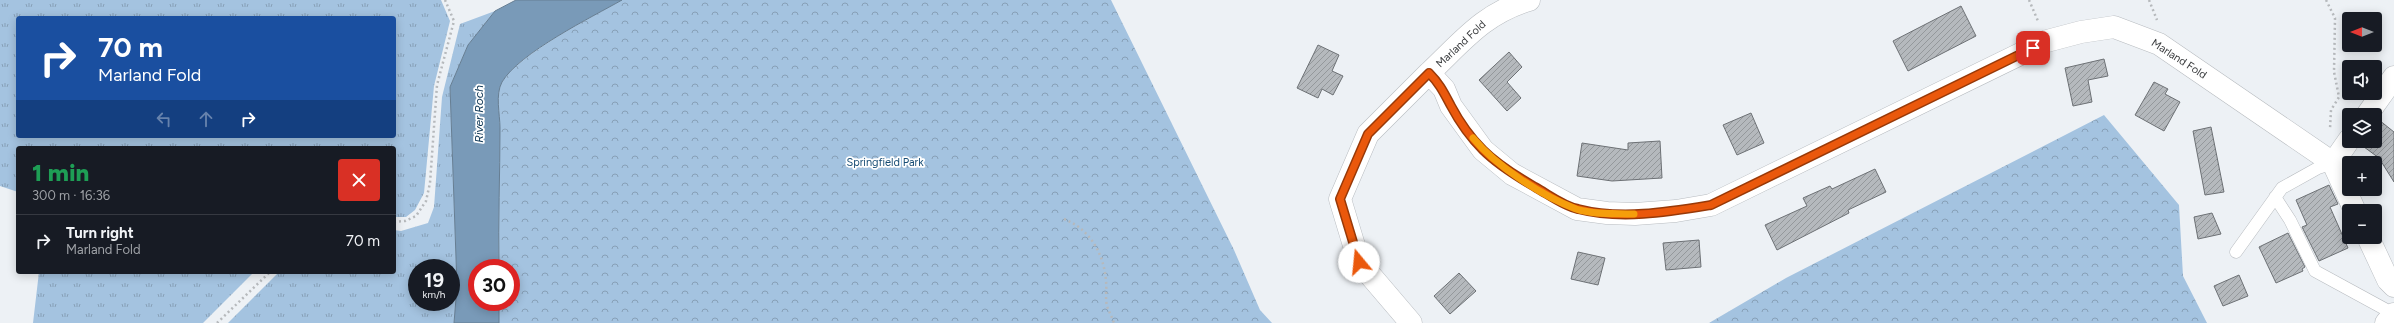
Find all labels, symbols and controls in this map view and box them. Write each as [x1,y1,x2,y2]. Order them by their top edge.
north arrow [2342,12,2382,52]
map controls [2342,12,2382,244]
street label: Marland Fold [1433,18,1489,70]
text: 70 m [98,30,163,64]
pin [2016,31,2050,65]
icon: right [32,32,84,84]
street label: Marland Fold [2149,36,2209,82]
icon: arrive [2022,37,2044,59]
button: sound [2342,60,2382,100]
text: Marland Fold [98,64,201,86]
water label: River Roch [472,85,486,143]
icon: left [153,108,175,130]
icon: ahead [195,108,217,130]
icon: right [237,108,259,130]
button: layers [2342,108,2382,148]
park label: Springfield Park [846,156,924,169]
button: + [2342,156,2382,196]
text: 1 min [32,158,89,187]
button: close [338,159,380,201]
text: 300 m · 16:36 [32,188,110,203]
button: − [2342,204,2382,244]
text: Turn right [66,224,134,242]
icon: right [32,230,54,252]
text: 70 m [346,232,380,250]
position arrow [1338,241,1380,283]
text: Marland Fold [66,242,141,257]
speed limit sign: 30 [468,259,520,311]
text: 19 [424,268,444,292]
text: km/h [423,288,445,301]

